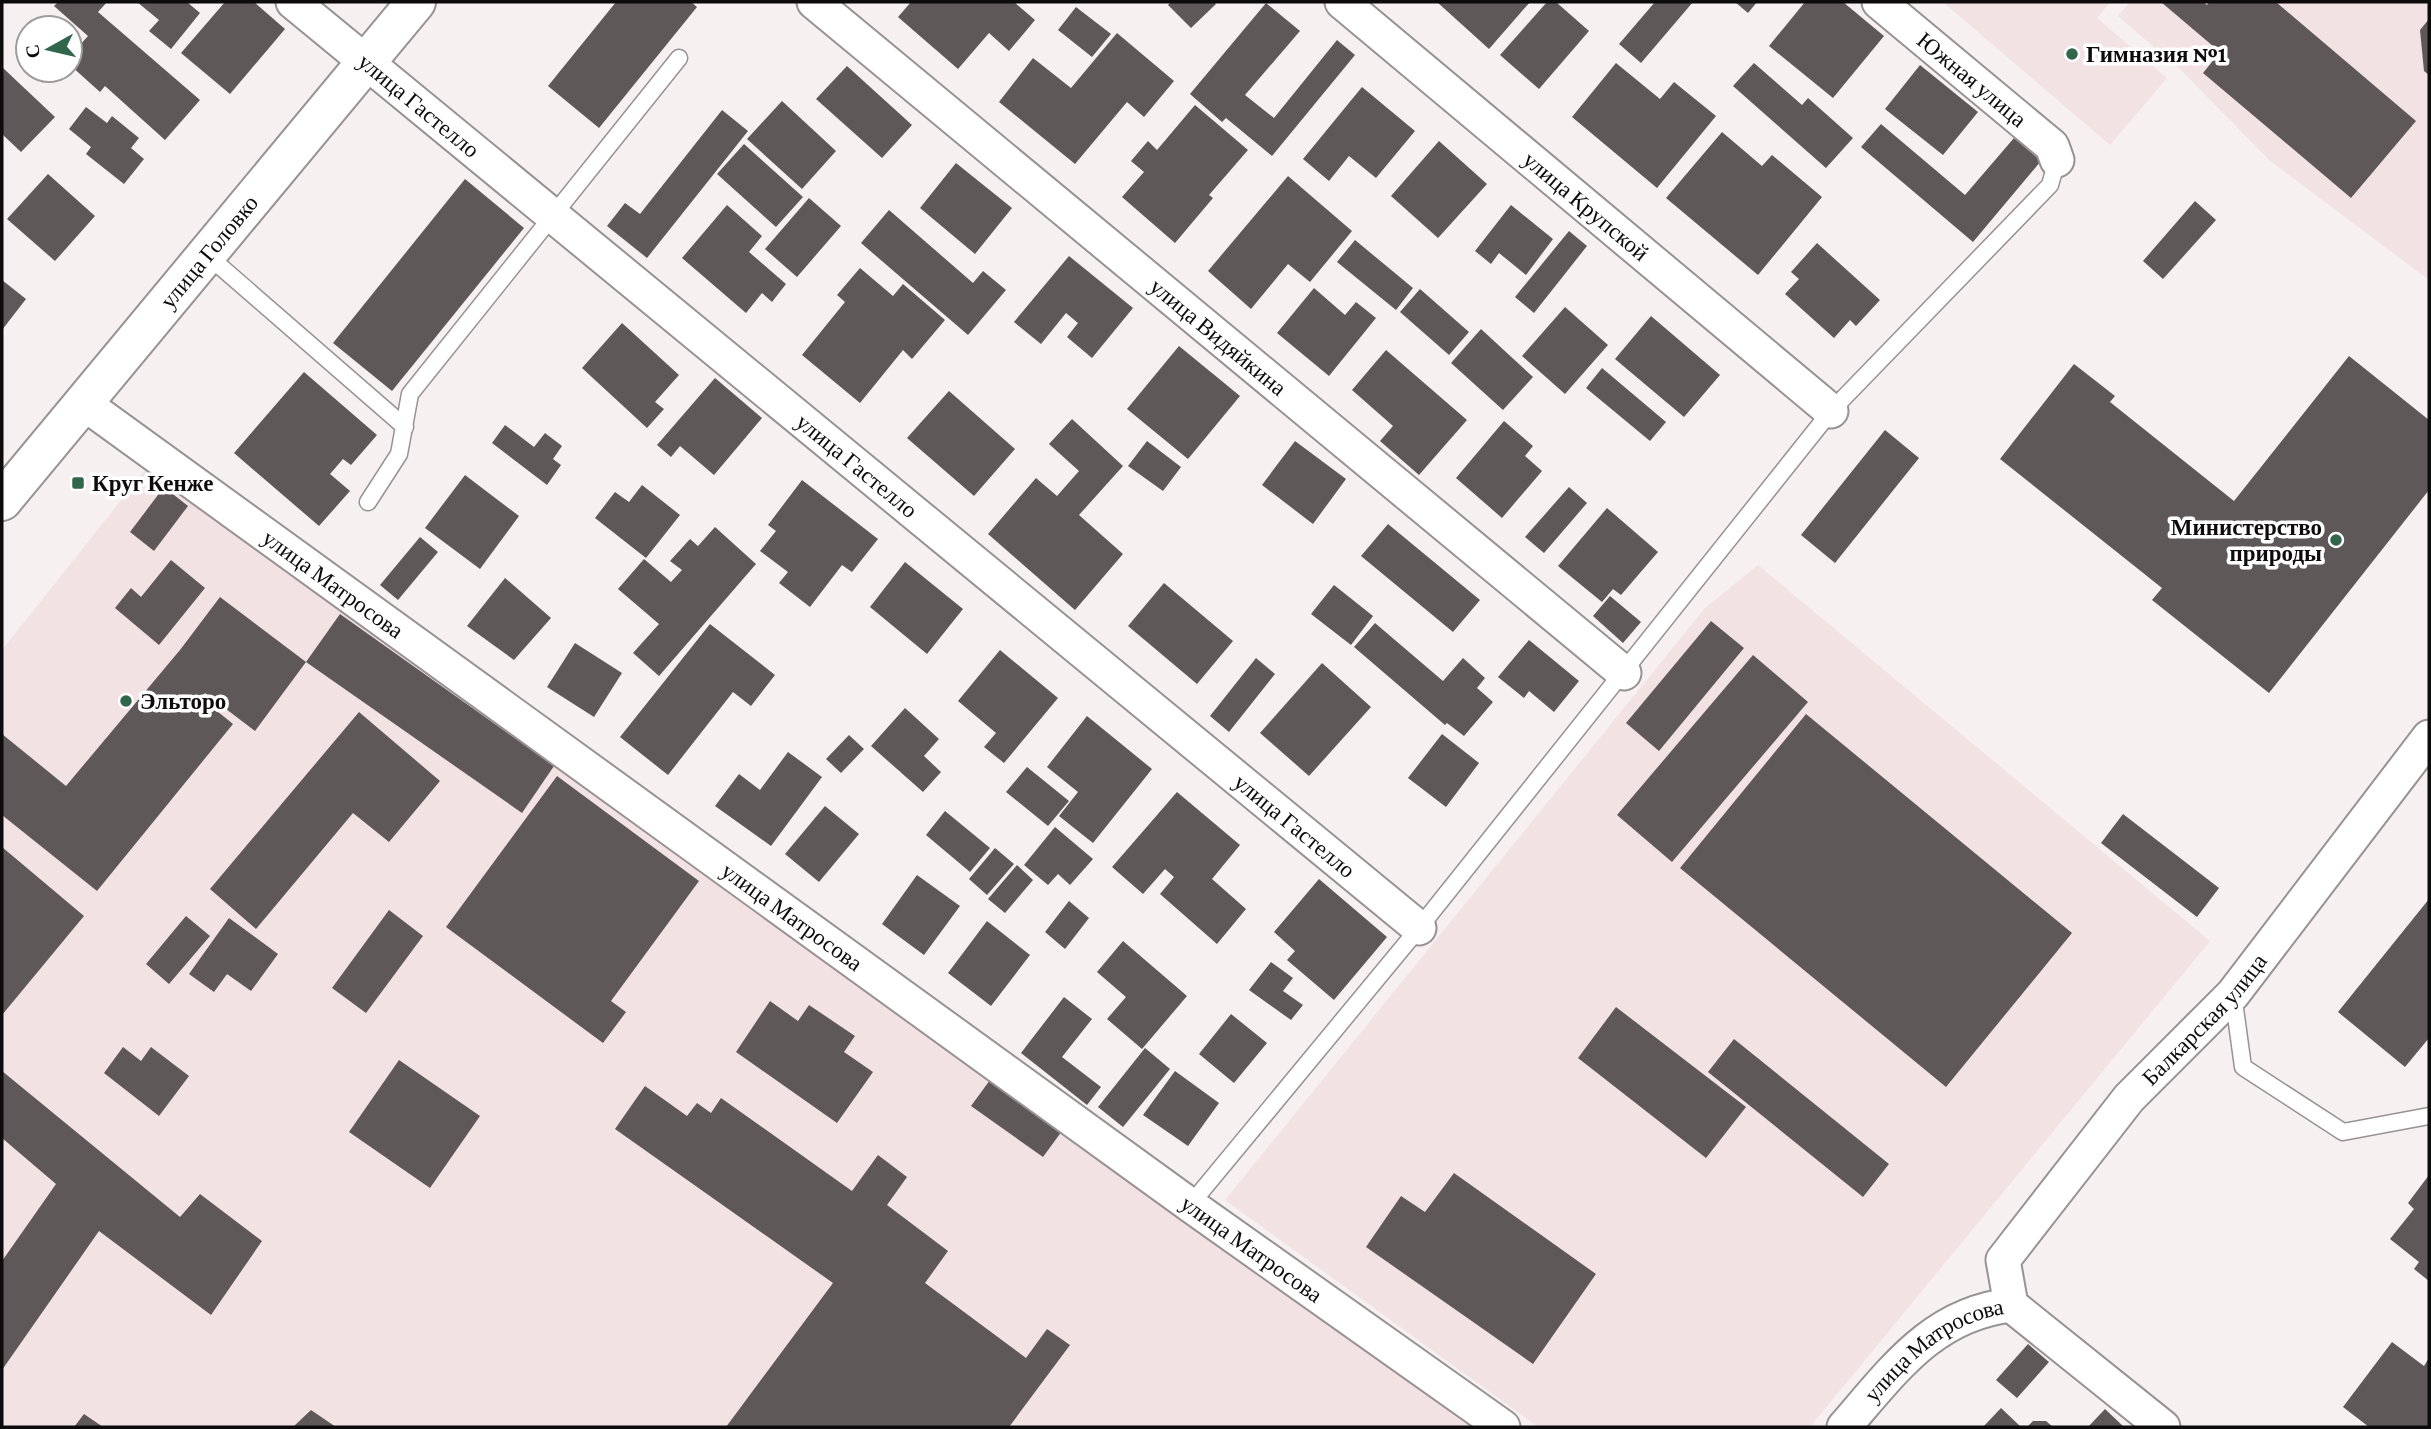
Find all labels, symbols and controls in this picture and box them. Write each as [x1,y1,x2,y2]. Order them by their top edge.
north arrow [14,14,84,84]
street label: Южная улица [1912,27,2032,132]
place label: Гимназия №1 [2086,41,2227,67]
text: С [21,43,44,60]
marker: Гимназия №1 [2064,46,2080,62]
street label: улица Гастелло [353,48,485,163]
street label: улица Крупской [1518,146,1654,266]
street label: улица Головко [154,190,263,313]
street label: улица Видяйкина [1145,273,1292,401]
street label: улица Гастелло [791,408,923,523]
place label: Круг Кенже [92,470,213,496]
marker: Круг Кенже [70,475,86,491]
place label: Министерство природы [2171,514,2322,566]
street label: улица Матросова [258,524,409,644]
marker: Министерство природы [2328,532,2344,548]
place label: Эльторо [140,688,226,714]
marker: Эльторо [118,693,134,709]
street label: улица Гастелло [1229,768,1361,883]
street label: улица Матросова [717,857,868,976]
street label: Балкарская улица [2137,948,2272,1090]
street label: улица Матросова [1176,1190,1328,1308]
street label: улица Матросова [1858,1293,2006,1407]

